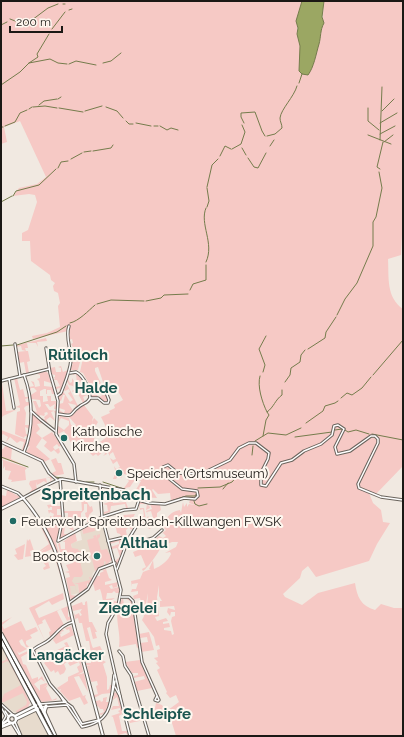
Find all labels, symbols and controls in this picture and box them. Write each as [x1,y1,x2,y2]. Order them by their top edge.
scale bar [10,8,62,34]
text: 200 m [16,15,51,29]
district label: Rütiloch [48,346,108,364]
district label: Halde [74,379,118,397]
place label: Katholische Kirche [72,424,142,454]
marker: Katholische Kirche [59,433,69,443]
place label: Speicher (Ortsmuseum) [127,466,268,481]
marker: Speicher (Ortsmuseum) [114,468,124,478]
district label: Spreitenbach [41,484,151,504]
place label: Feuerwehr Spreitenbach-Killwangen FWSK [21,514,282,529]
marker: Feuerwehr Spreitenbach-Killwangen FWSK [8,516,18,526]
district label: Althau [120,534,168,552]
place label: Boostock [33,549,89,564]
marker: Boostock [92,551,102,561]
district label: Ziegelei [99,599,157,617]
district label: Langäcker [28,646,104,664]
district label: Schleipfe [123,705,191,723]

